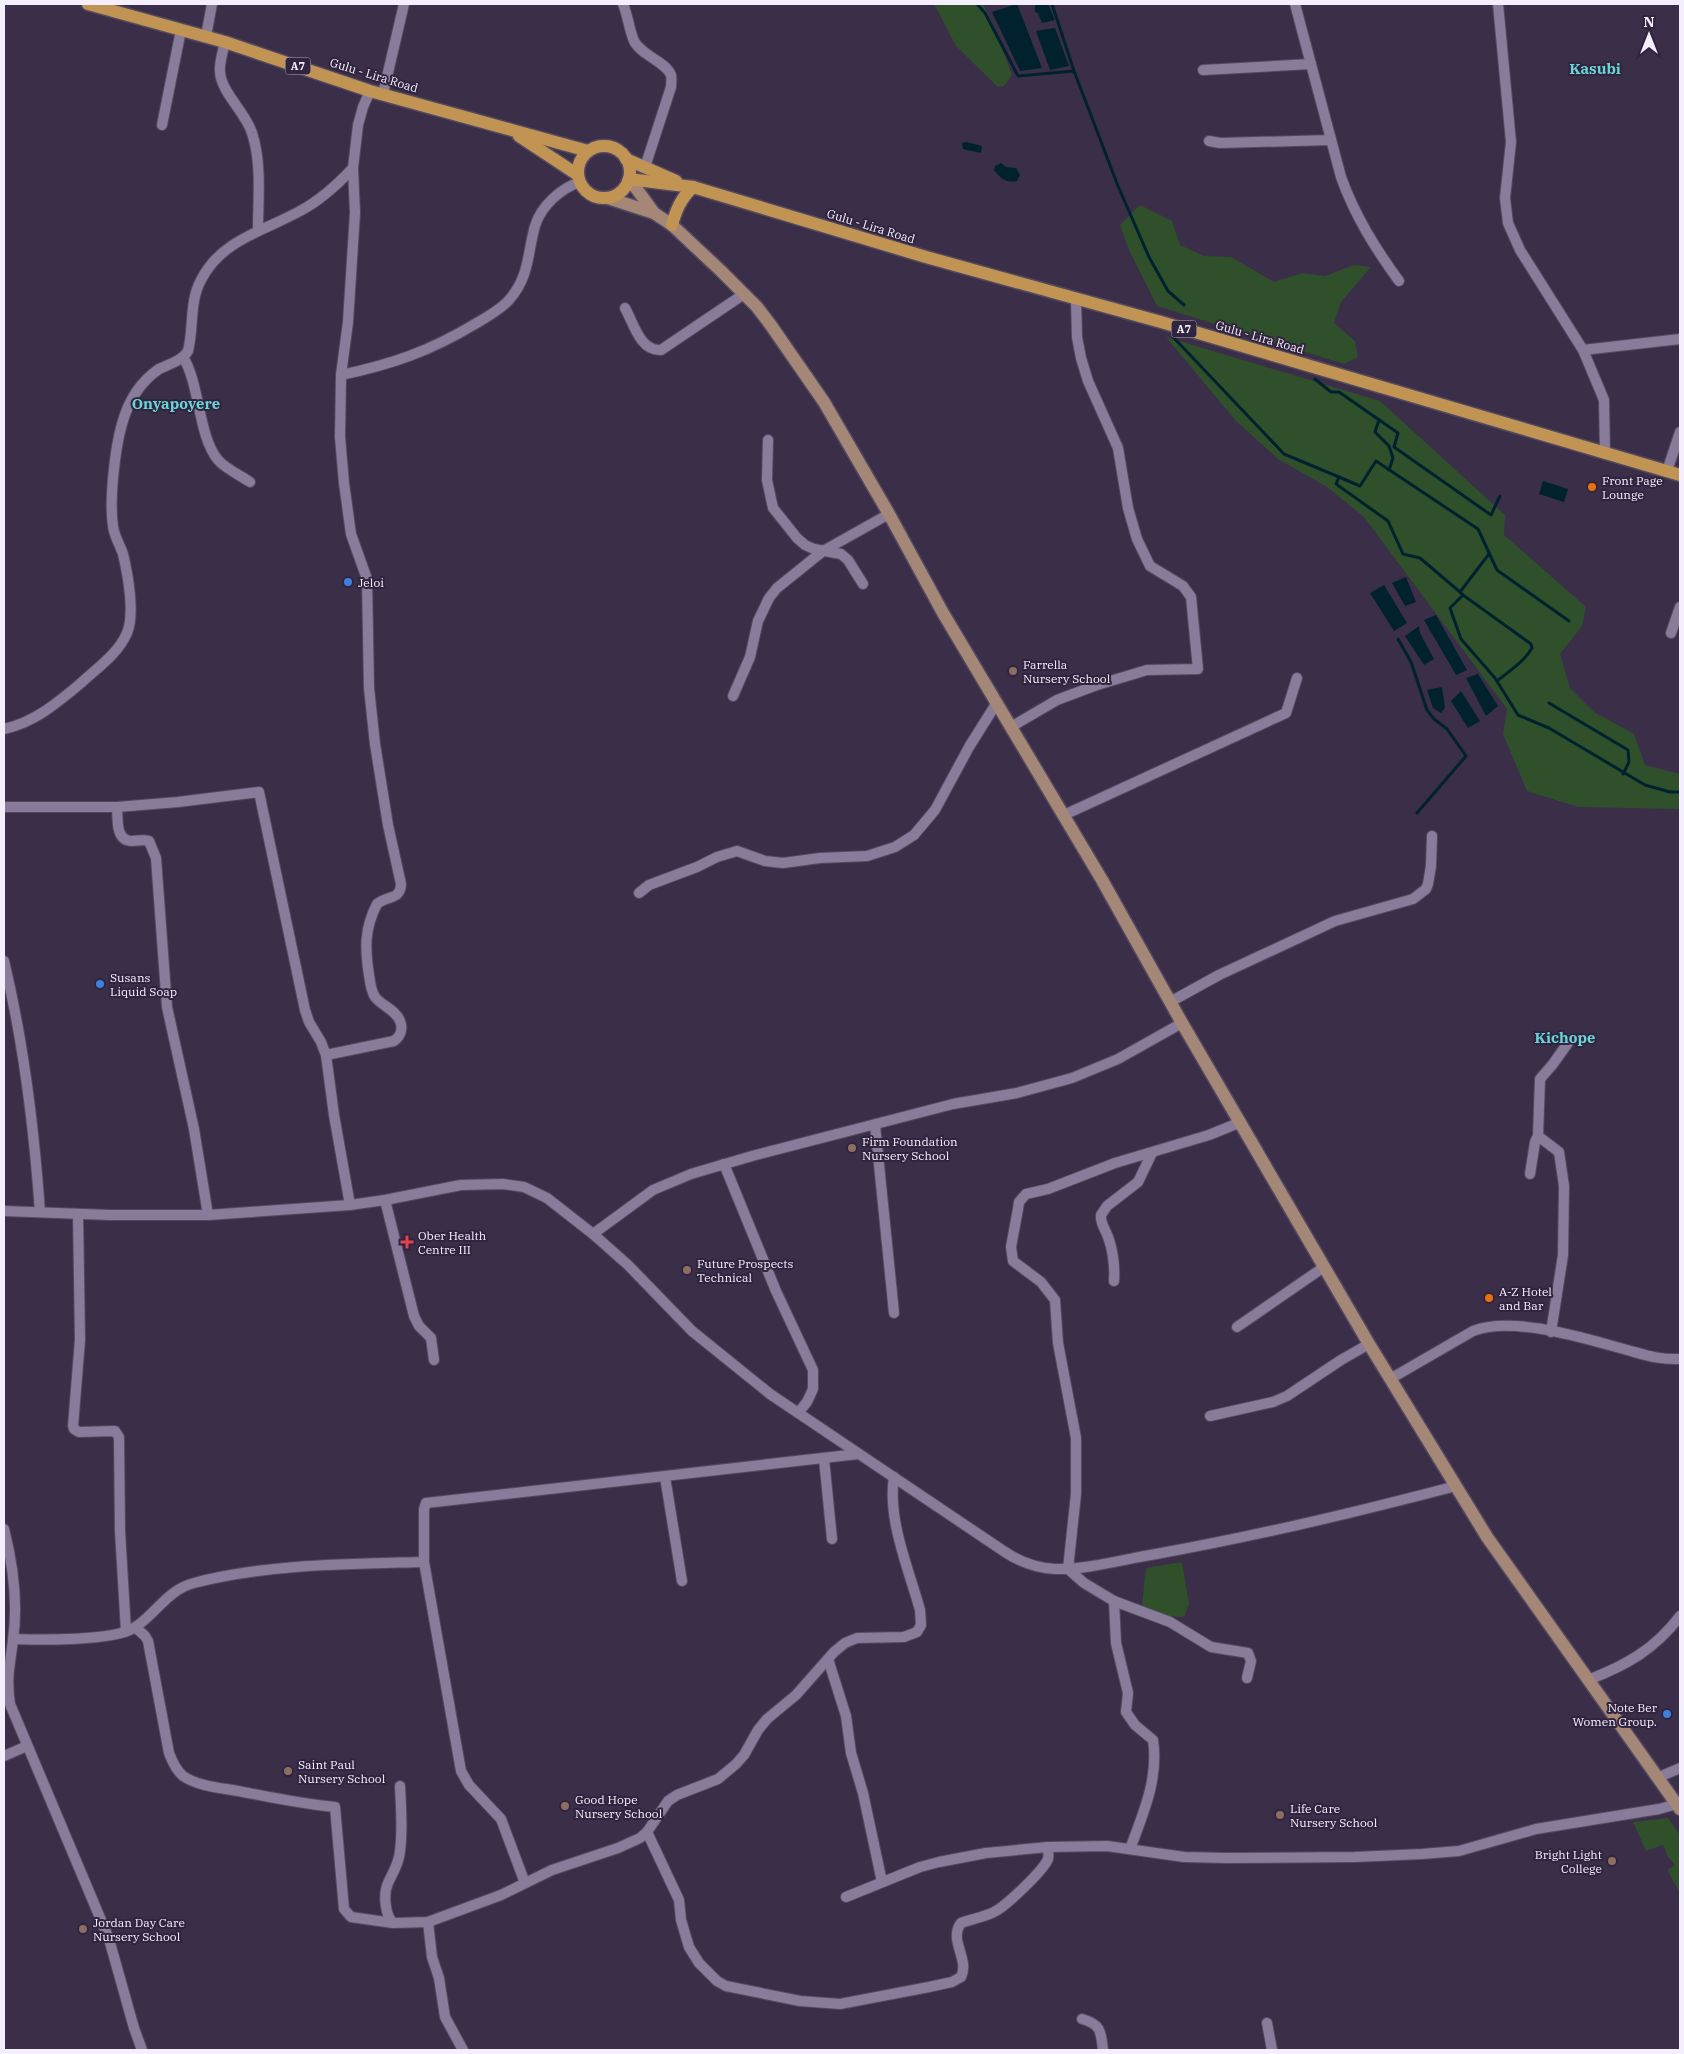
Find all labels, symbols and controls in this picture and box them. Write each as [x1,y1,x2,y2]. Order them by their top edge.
north arrow [1624,10,1674,60]
text: N [1643,13,1655,31]
street label: Gulu - Lira Road [328,54,420,96]
road number: A7 [286,58,310,74]
district label: Kasubi [1569,59,1621,78]
street label: Gulu - Lira Road [825,205,917,247]
street label: Gulu - Lira Road [1214,317,1306,357]
road number: A7 [1172,320,1196,338]
district label: Onyapoyere [132,394,220,413]
place label: Front Page Lounge [1602,473,1663,502]
marker: Front Page Lounge [1586,481,1598,493]
place label: Jeloi [358,575,384,590]
marker: Jeloi [342,576,354,588]
place label: Farrella Nursery School [1023,657,1111,686]
marker: Farrella Nursery School [1007,665,1019,677]
place label: Susans Liquid Soap [110,970,177,999]
marker: Susans Liquid Soap [94,978,106,990]
district label: Kichope [1534,1028,1596,1047]
place label: Firm Foundation Nursery School [862,1134,958,1163]
marker: Firm Foundation Nursery School [846,1142,858,1154]
place label: Ober Health Centre III [418,1228,487,1257]
marker: Ober Health Centre III [400,1235,414,1249]
place label: Future Prospects Technical [697,1256,793,1285]
marker: Future Prospects Technical [681,1264,693,1276]
place label: A-Z Hotel and Bar [1499,1284,1552,1313]
marker: A-Z Hotel and Bar [1483,1292,1495,1304]
place label: Note Ber Women Group. [1572,1700,1658,1729]
marker: Note Ber Women Group. [1661,1708,1673,1720]
place label: Saint Paul Nursery School [298,1757,386,1786]
marker: Saint Paul Nursery School [282,1765,294,1777]
place label: Good Hope Nursery School [575,1792,663,1821]
marker: Good Hope Nursery School [559,1800,571,1812]
place label: Life Care Nursery School [1290,1801,1378,1830]
marker: Life Care Nursery School [1274,1809,1286,1821]
place label: Bright Light College [1535,1847,1602,1876]
marker: Bright Light College [1606,1855,1618,1867]
place label: Jordan Day Care Nursery School [93,1915,185,1944]
marker: Jordan Day Care Nursery School [77,1923,89,1935]

